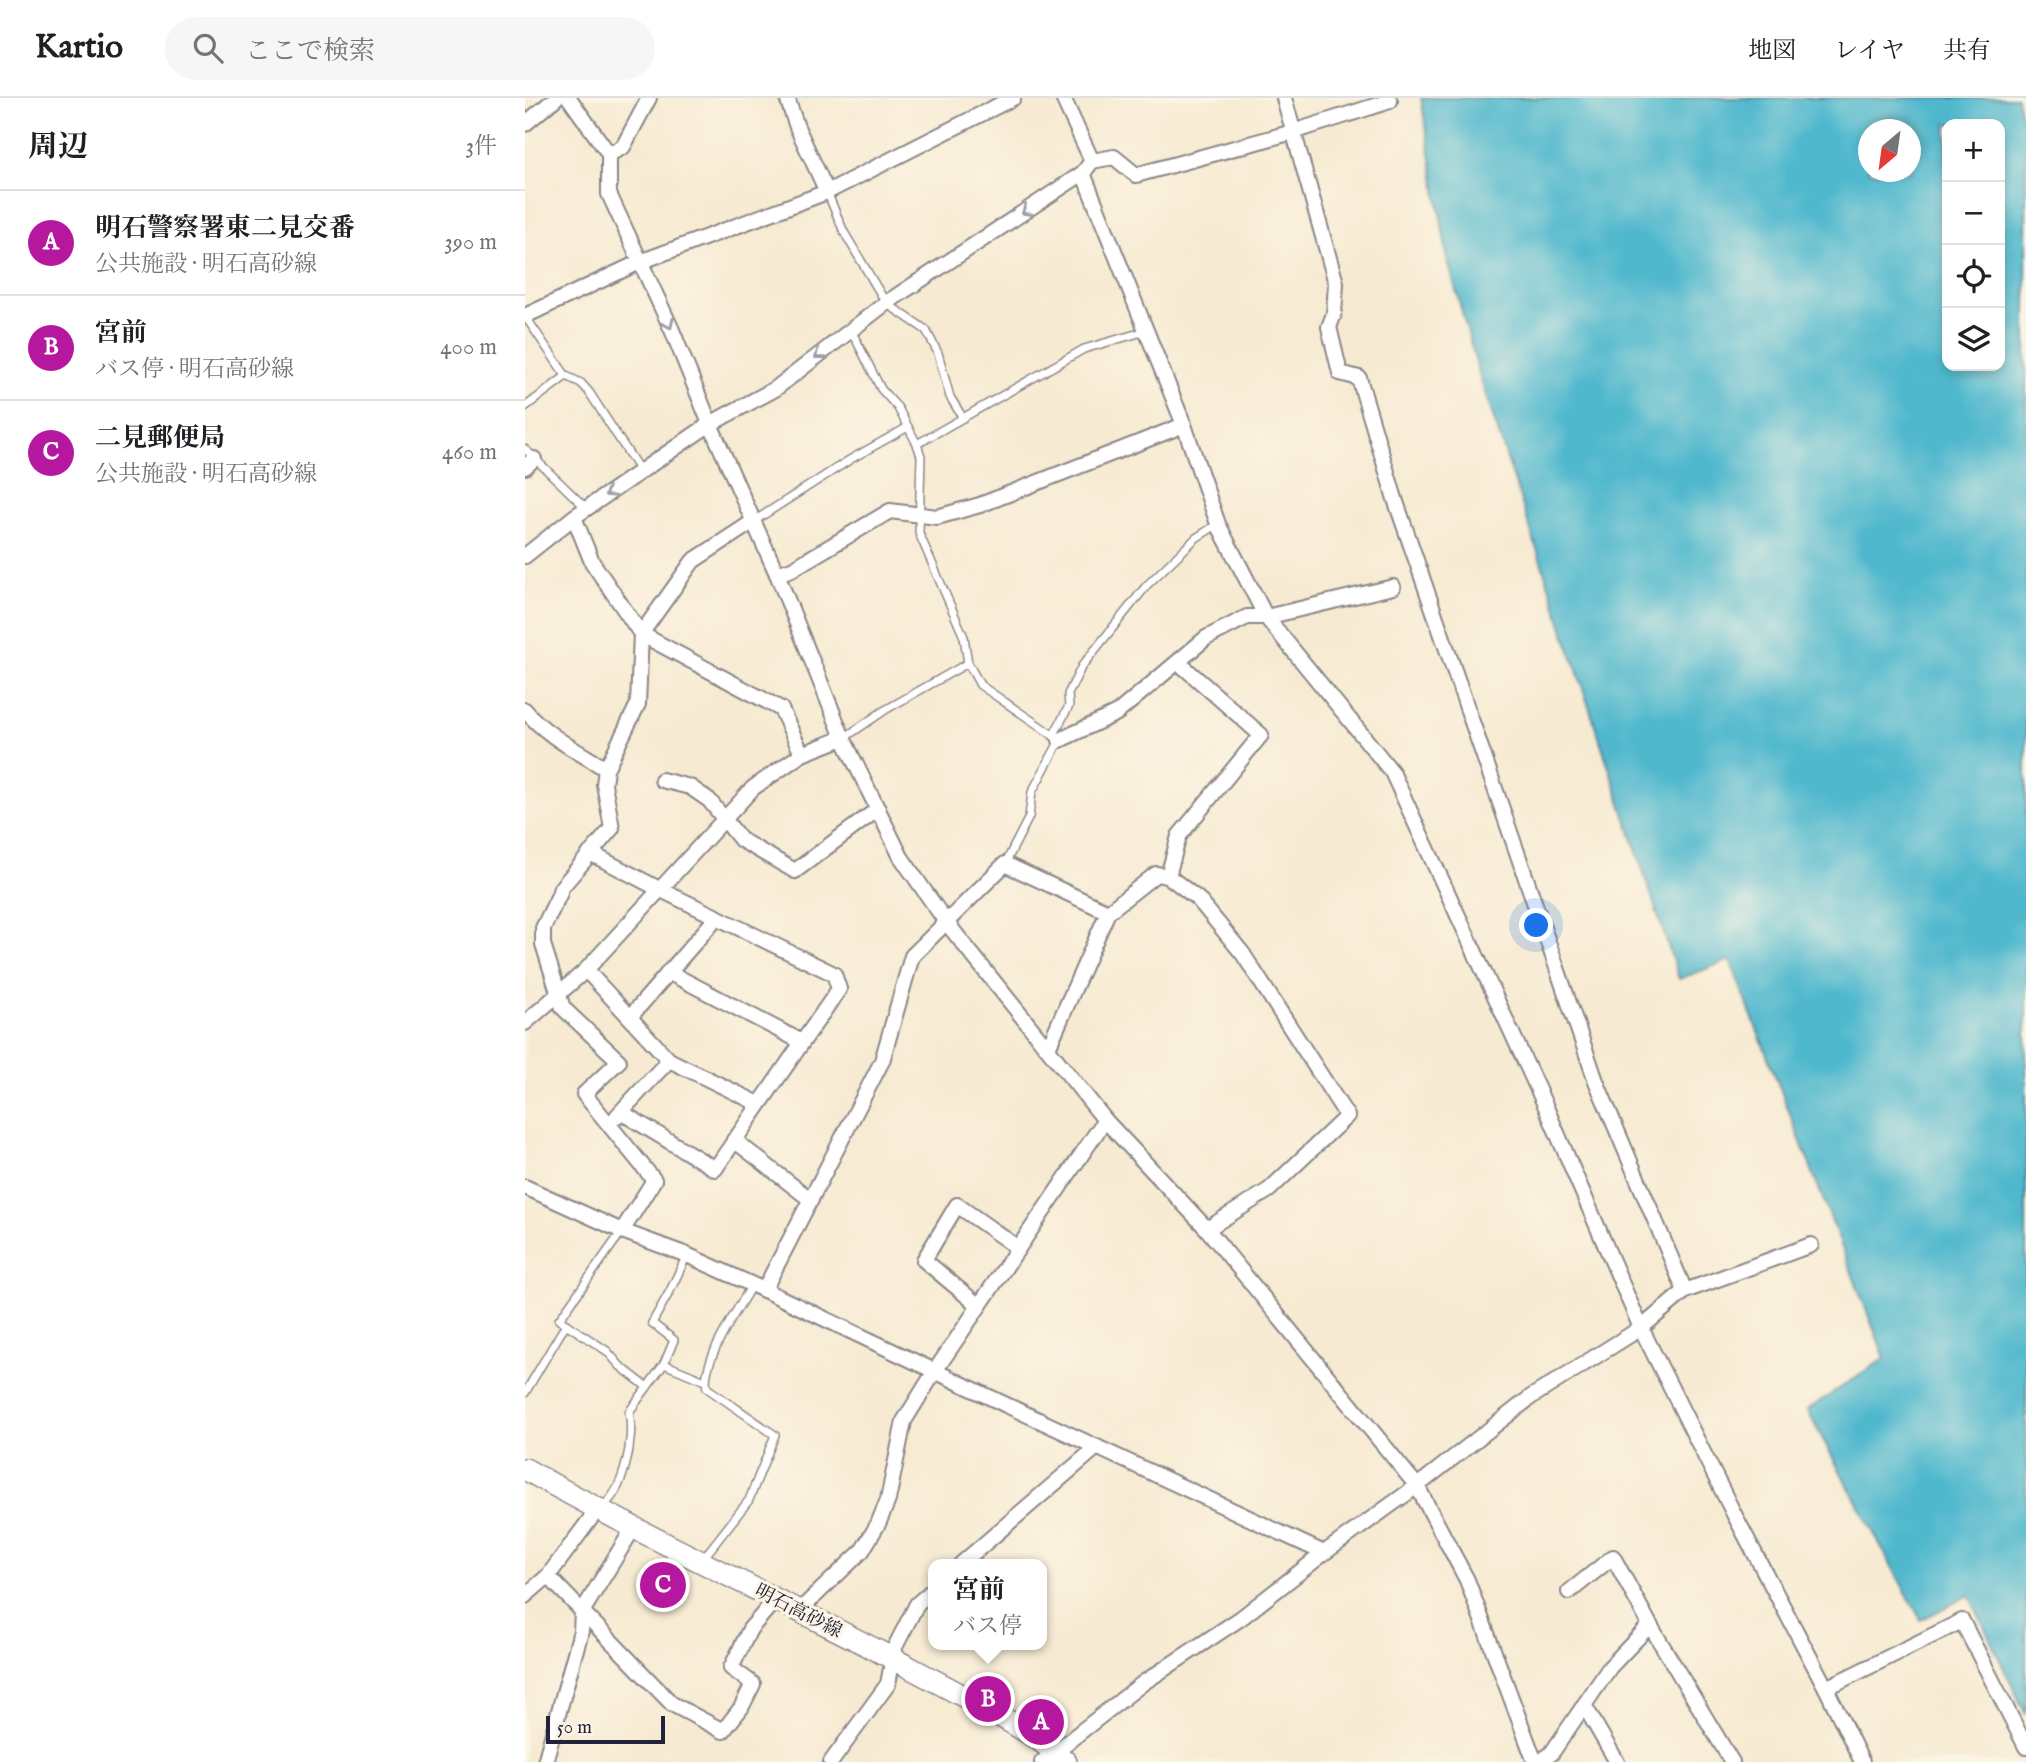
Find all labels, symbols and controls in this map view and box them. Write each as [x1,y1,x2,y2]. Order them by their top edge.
search box [165,17,655,80]
text: Kartio [35,27,123,69]
icon: search [189,29,227,67]
text: ここで検索 [245,35,375,68]
text: 地図 [1748,36,1796,67]
text: レイヤ [1834,36,1905,67]
text: 共有 [1943,36,1991,67]
north arrow [1858,119,1921,182]
map controls [1942,119,2005,371]
button: + [1942,119,2005,182]
text: 周辺 [28,129,88,167]
text: 3件 [465,132,497,161]
button: − [1942,182,2005,245]
one-way arrow [1020,203,1033,216]
text: 明石警察署東二見交番 [95,212,355,245]
text: A [43,228,59,257]
text: 390 m [444,228,497,257]
button: locate [1942,245,2005,308]
text: 公共施設 · 明石高砂線 [95,250,317,279]
button: layers [1942,308,2005,371]
text: 宮前 [95,317,147,350]
one-way arrow [661,317,675,329]
text: B [43,333,59,362]
text: 400 m [440,333,497,362]
one-way arrow [814,346,827,359]
text: バス停 · 明石高砂線 [95,355,294,384]
text: 二見郵便局 [95,422,225,455]
text: C [43,438,59,467]
text: 460 m [442,438,497,467]
text: 公共施設 · 明石高砂線 [95,460,317,489]
one-way arrow [604,485,617,497]
your location [1519,908,1553,942]
pin: C [640,1559,686,1611]
popup [928,1559,1047,1650]
text: 宮前 [953,1574,1005,1607]
street label: 明石高砂線 [750,1580,846,1644]
text: バス停 [953,1612,1022,1641]
pin: B [965,1673,1011,1725]
pin: A [1018,1696,1064,1748]
scale bar [546,1713,665,1745]
text: 50 m [557,1716,592,1740]

